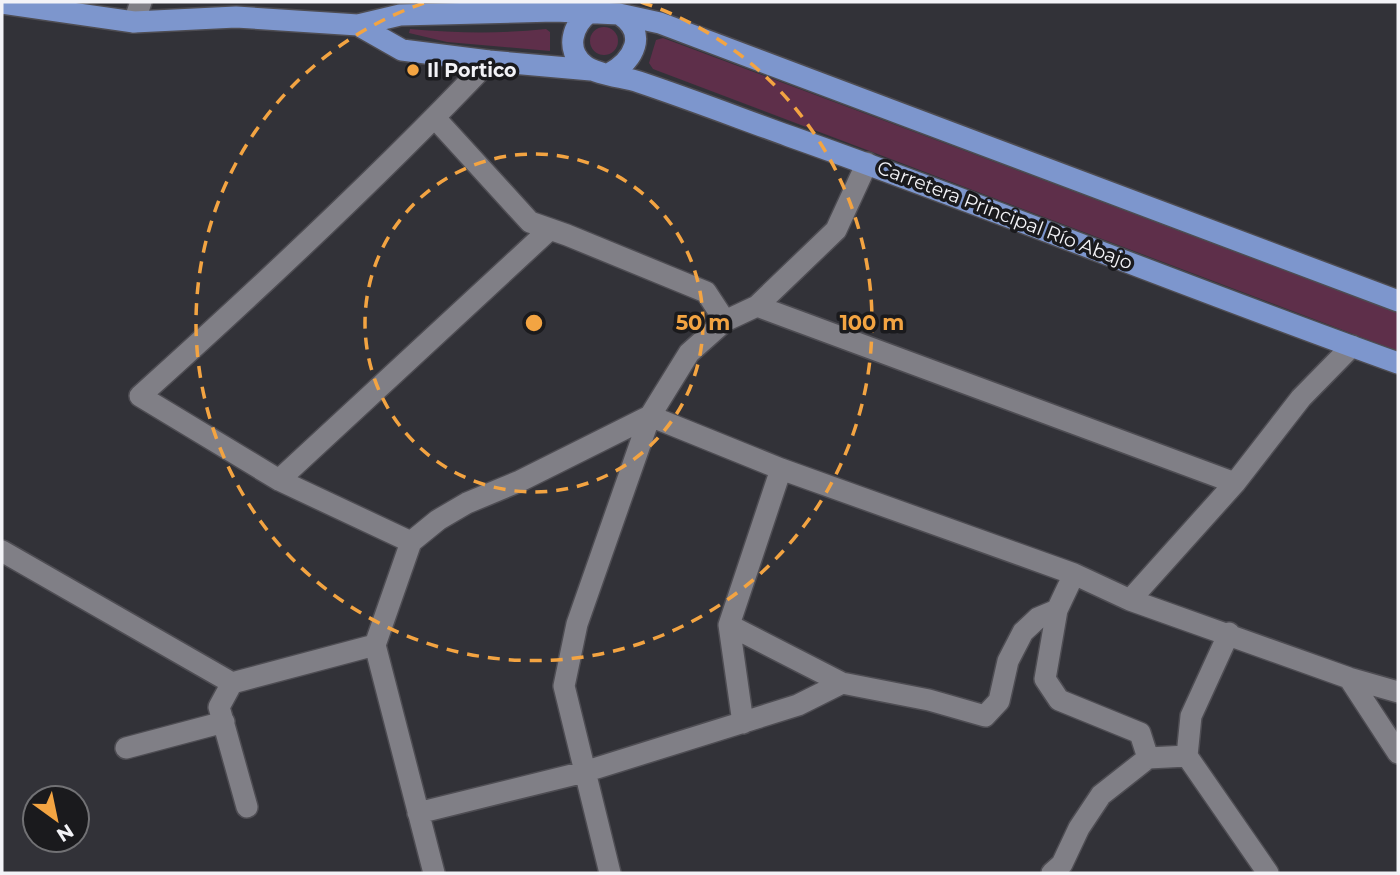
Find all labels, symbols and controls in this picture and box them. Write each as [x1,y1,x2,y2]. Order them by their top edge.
place label: Il Portico [427,59,516,82]
marker: Il Portico [405,62,421,78]
street label: Carretera Principal Río Abajo [874,156,1136,274]
text: 50 m [676,310,730,335]
text: 100 m [840,310,904,335]
centre of rings [522,311,546,335]
north arrow [21,784,91,854]
text: N [52,819,78,847]

